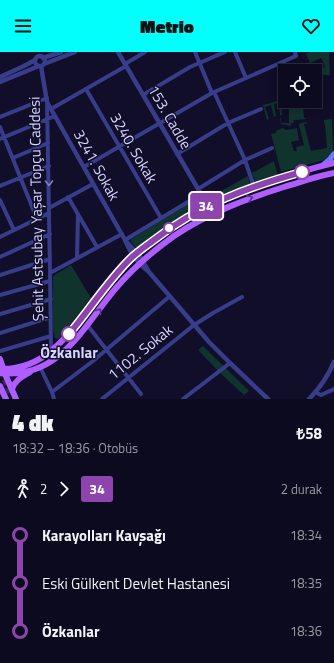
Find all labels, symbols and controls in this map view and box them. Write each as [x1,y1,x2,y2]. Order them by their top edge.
text: Metrio [140,13,194,40]
icon: menu [12,15,34,37]
icon: heart [300,15,322,37]
map controls [278,64,322,108]
button: locate [278,64,322,108]
street label: 153. Cadde [142,81,198,153]
street label: Şehit Astsubay Yaşar Topçu Caddesi [23,96,49,322]
street label: 3240. Sokak [105,108,163,188]
street label: 3241. Sokak [68,125,126,205]
unlabelled marker [294,164,310,180]
one-way arrow [45,180,53,186]
line badge: 34 [188,193,224,219]
text: 34 [198,195,214,216]
one-way arrow [246,195,253,203]
unlabelled marker [163,222,175,234]
one-way arrow [94,308,102,315]
street label: 1102. Sokak [102,319,178,385]
marker: Özkanlar [61,326,77,342]
place label: Özkanlar [40,341,98,364]
text: 4 dk [12,406,54,440]
text: ₺58 [297,422,322,445]
text: 18:32 – 18:36 · Otobüs [12,438,138,458]
icon: walk [12,478,34,500]
icon: forward [53,478,75,500]
text: 34 [89,478,105,499]
text: 2 [40,479,47,499]
text: 2 durak [281,479,322,499]
text: Karayolları Kavşağı [42,524,166,547]
text: 18:34 [290,525,322,545]
text: Eski Gülkent Devlet Hastanesi [42,572,230,595]
text: 18:35 [290,573,322,593]
text: Özkanlar [42,620,100,643]
text: 18:36 [290,621,322,641]

